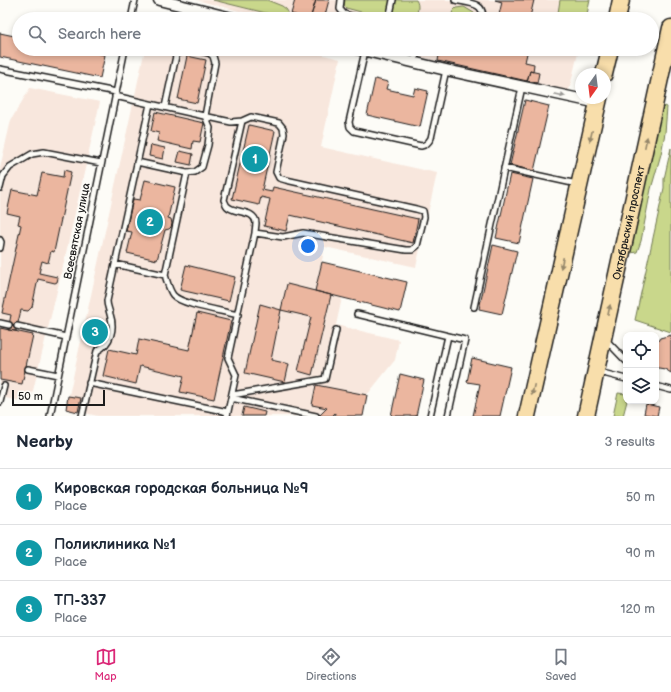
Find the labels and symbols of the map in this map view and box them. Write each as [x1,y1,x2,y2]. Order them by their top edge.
north arrow [575,68,611,104]
one-way arrow [554,93,566,99]
one-way arrow [587,130,593,142]
one-way arrow [644,135,650,148]
pin: 1 [242,144,268,174]
street label: Октябрьский проспект [610,164,647,281]
street label: Всесвятская улица [61,181,93,280]
pin: 2 [137,207,163,237]
your location [298,236,318,256]
one-way arrow [559,257,565,269]
one-way arrow [607,303,613,316]
pin: 3 [82,317,108,347]
one-way arrow [530,384,536,396]
scale bar [12,388,105,407]

